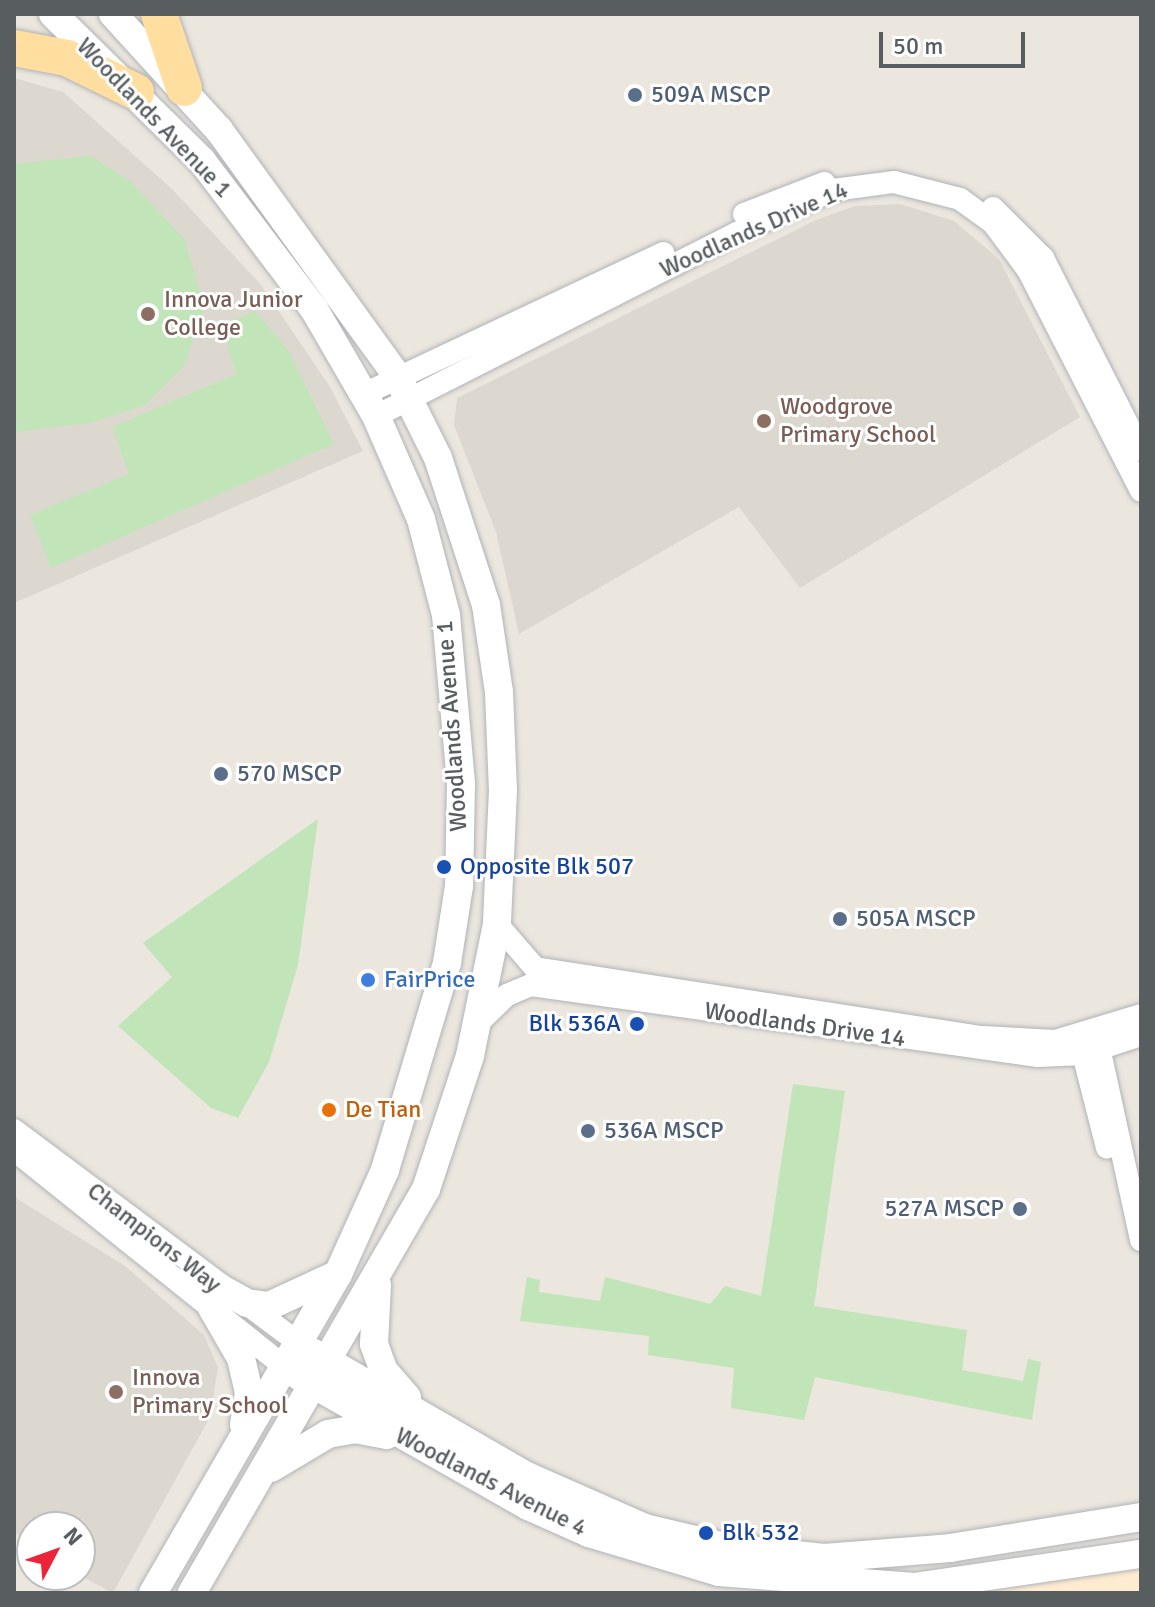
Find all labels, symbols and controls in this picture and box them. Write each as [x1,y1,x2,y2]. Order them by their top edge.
scale bar [883,16,1029,66]
text: 50 m [893,31,943,61]
street label: Woodlands Avenue 1 [70,32,238,204]
place label: 509A MSCP [651,81,771,109]
marker: 509A MSCP [626,86,644,104]
street label: Woodlands Drive 14 [655,176,853,284]
place label: Innova Junior College [164,286,303,342]
marker: Innova Junior College [139,305,157,323]
place label: Woodgrove Primary School [780,393,936,449]
marker: Woodgrove Primary School [755,412,773,430]
street label: Woodlands Avenue 1 [430,620,474,832]
place label: 570 MSCP [237,760,342,788]
marker: 570 MSCP [212,765,230,783]
place label: Opposite Blk 507 [460,853,634,881]
marker: Opposite Blk 507 [435,858,453,876]
place label: 505A MSCP [856,905,976,933]
marker: 505A MSCP [831,910,849,928]
place label: FairPrice [384,966,475,994]
marker: FairPrice [359,971,377,989]
street label: Woodlands Drive 14 [703,997,907,1053]
place label: Blk 536A [529,1010,621,1038]
marker: Blk 536A [628,1015,646,1033]
place label: De Tian [345,1096,421,1124]
marker: De Tian [320,1101,338,1119]
place label: 536A MSCP [604,1117,724,1145]
marker: 536A MSCP [579,1122,597,1140]
street label: Champions Way [81,1177,227,1299]
place label: 527A MSCP [884,1195,1004,1223]
marker: 527A MSCP [1011,1200,1029,1218]
place label: Innova Primary School [132,1364,288,1420]
marker: Innova Primary School [107,1383,125,1401]
street label: Woodlands Avenue 4 [390,1421,592,1543]
north arrow [16,1511,96,1591]
place label: Blk 532 [722,1519,800,1547]
text: N [58,1522,88,1551]
marker: Blk 532 [697,1524,715,1542]

